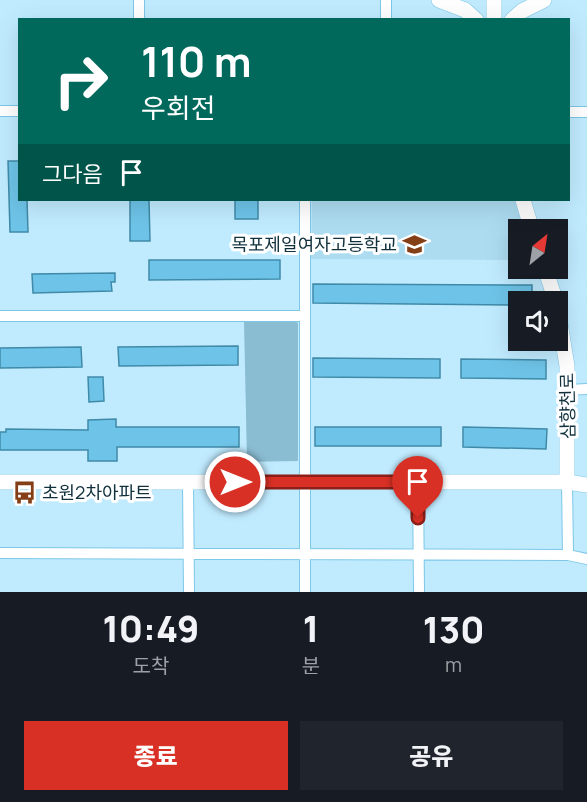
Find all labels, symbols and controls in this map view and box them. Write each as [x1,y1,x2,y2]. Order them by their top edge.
text: 110 m [141,32,252,90]
icon: right [42,42,120,120]
text: 우회전 [141,89,216,126]
icon: arrive [115,156,148,189]
text: 그다음 [42,159,103,189]
north arrow [508,219,568,279]
map controls [508,219,568,351]
school or university icon: 목포제일여자고등학교 [402,231,428,257]
place label: 목포제일여자고등학교 [231,232,397,256]
button: sound [508,291,568,351]
street label: 삼향천로 [554,373,580,439]
position arrow [203,450,267,514]
pin [392,456,443,518]
icon: arrive [401,465,434,498]
bus stop icon: 초원2차아파트 [11,479,37,505]
place label: 초원2차아파트 [42,480,152,504]
text: 10:49 [102,604,199,653]
text: 1 [303,604,319,653]
text: 130 [423,605,485,654]
text: m [445,651,462,678]
text: 도착 [132,652,169,679]
text: 분 [302,652,320,679]
button: 종료 [24,721,288,790]
button: 공유 [300,721,563,790]

